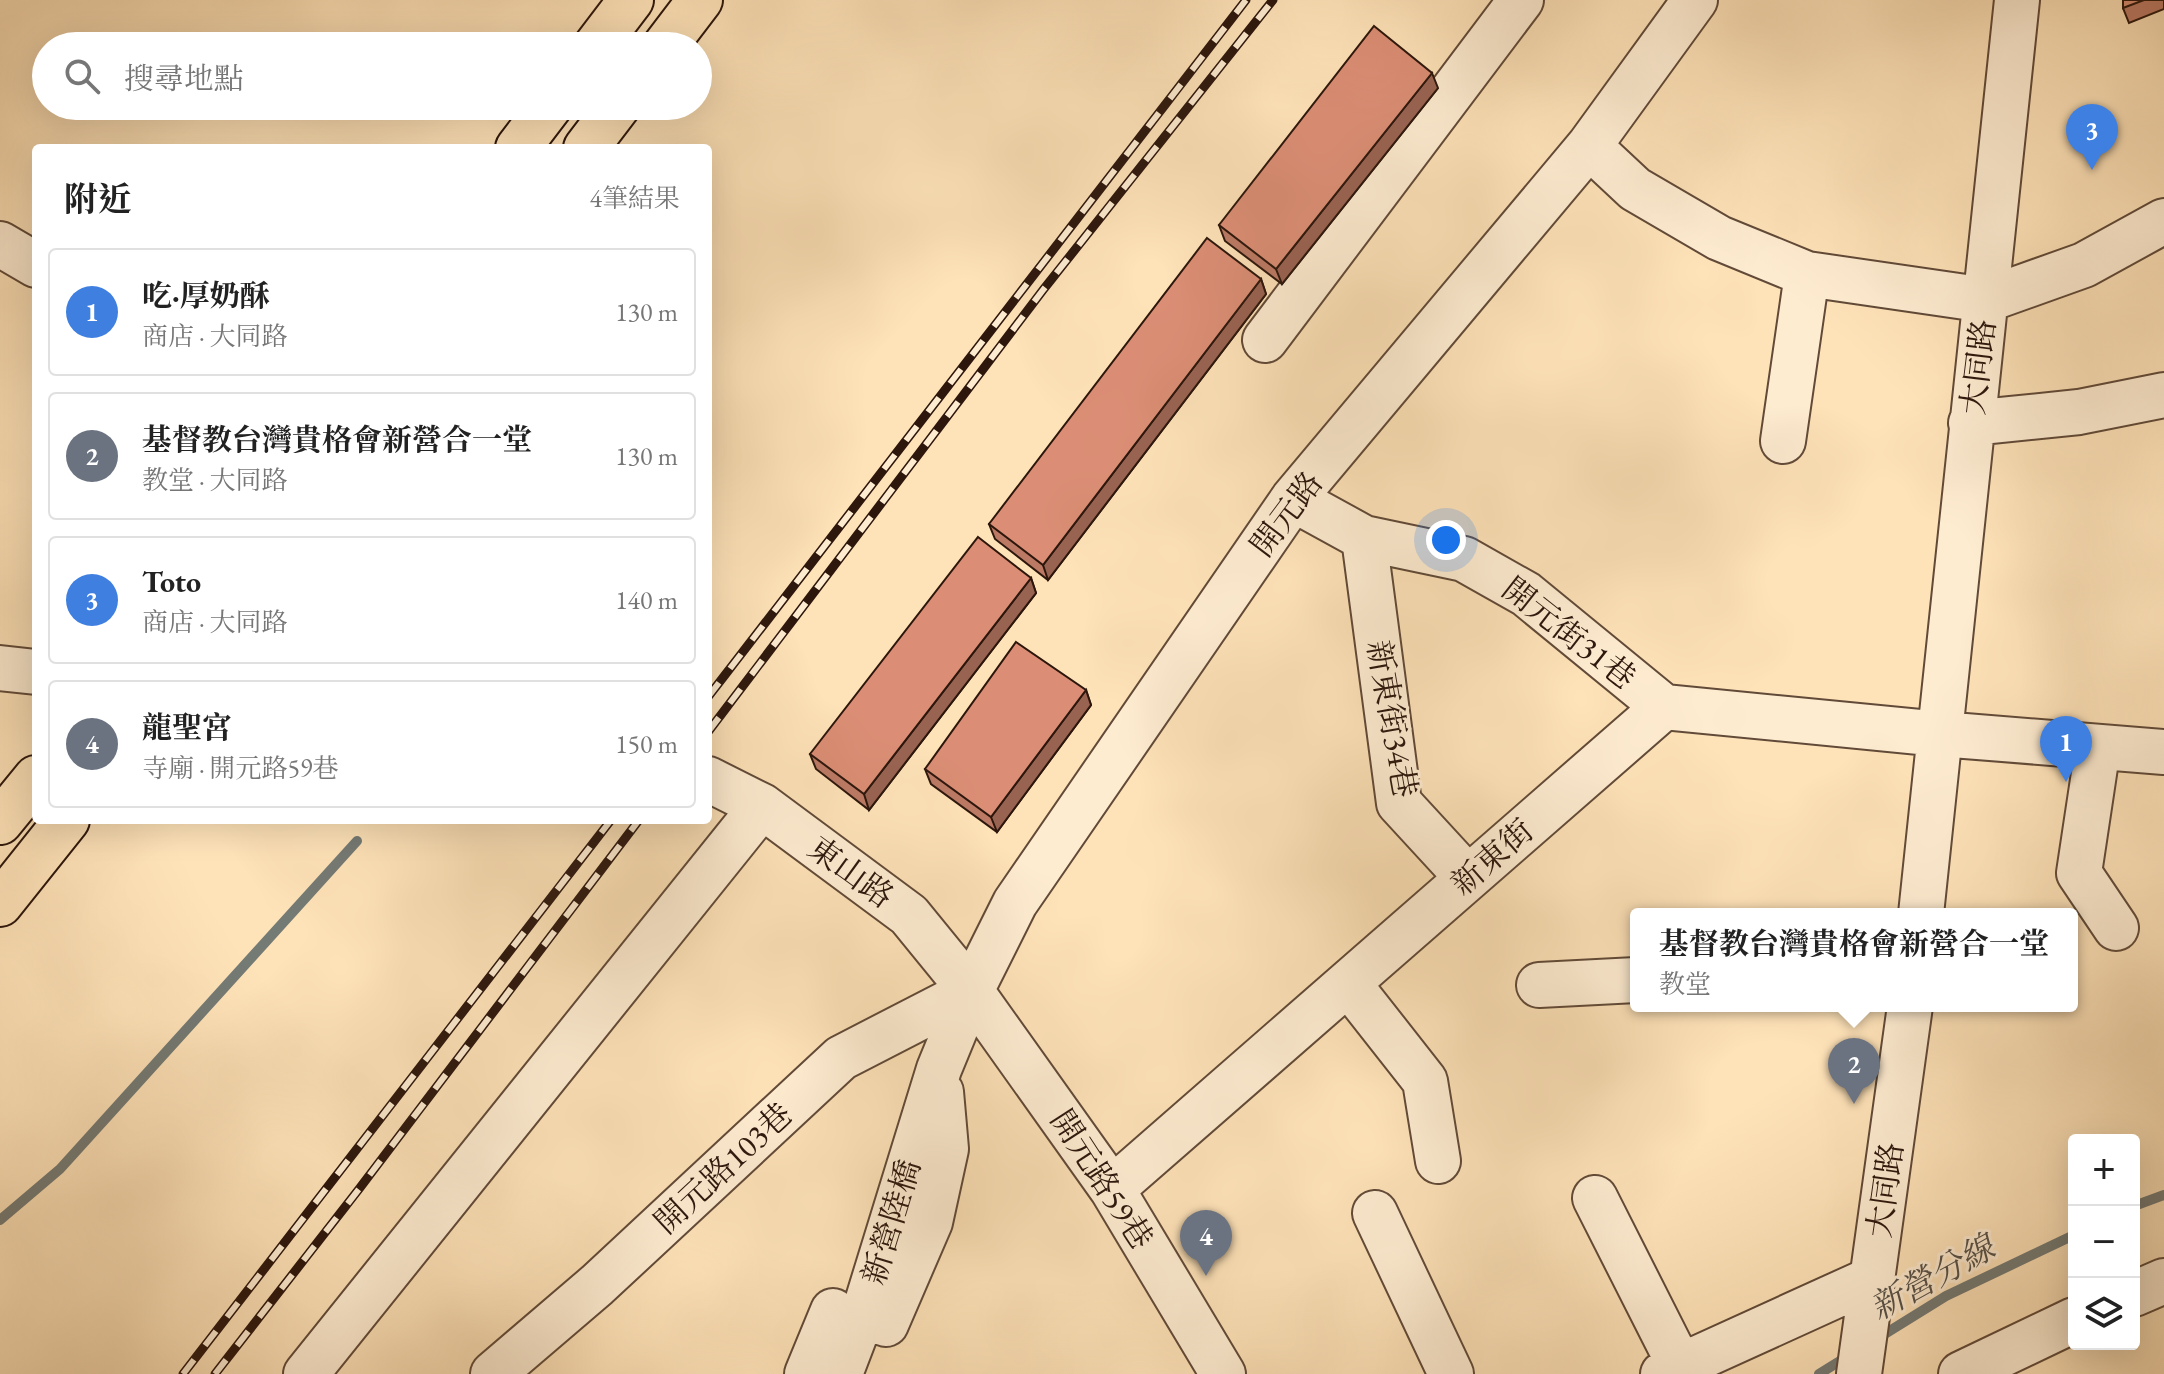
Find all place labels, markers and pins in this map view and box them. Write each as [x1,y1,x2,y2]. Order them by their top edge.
pin: 3 [2066,104,2118,170]
pin: 1 [2040,716,2092,782]
pin: 2 [1828,1038,1880,1104]
pin: 4 [1180,1210,1232,1276]

